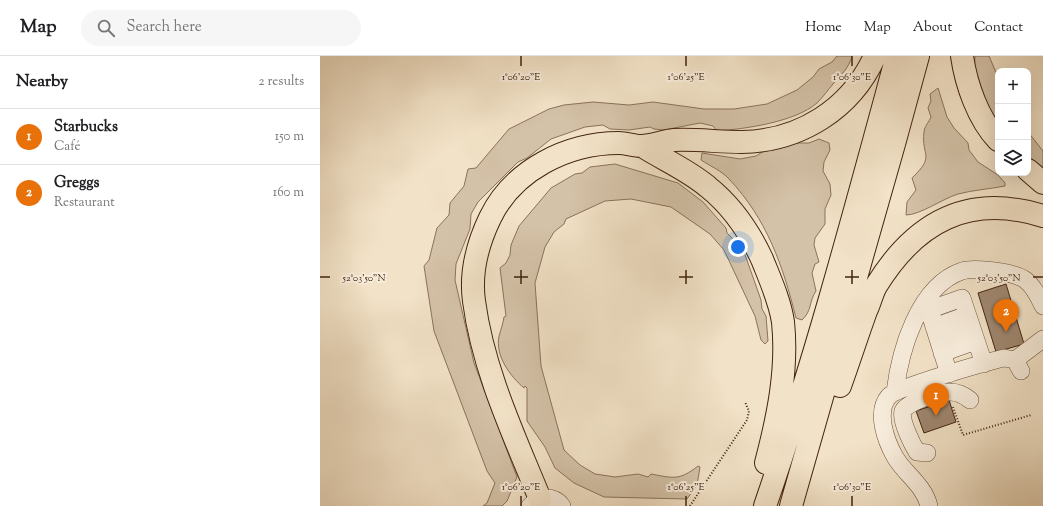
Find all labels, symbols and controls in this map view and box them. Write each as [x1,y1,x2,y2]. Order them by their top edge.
search box [81,10,361,46]
text: Map [20,14,57,41]
icon: search [95,17,117,39]
text: Search here [127,17,202,38]
text: Home [805,18,842,38]
text: Map [864,18,891,38]
text: About [913,18,952,38]
text: Contact [974,18,1023,38]
map controls [995,68,1031,176]
button: + [995,68,1031,104]
text: Nearby [16,70,68,94]
text: 1°06'20"E [502,70,540,85]
text: 1°06'25"E [667,70,705,85]
text: 1°06'30"E [833,70,871,85]
text: 2 results [259,73,304,91]
button: − [995,104,1031,140]
text: Starbucks [54,117,118,138]
text: 1 [27,128,31,146]
text: 150 m [275,128,304,146]
text: Café [54,138,81,156]
button: layers [995,140,1031,176]
text: Greggs [54,173,99,194]
text: 2 [26,184,32,202]
text: 160 m [273,184,304,202]
text: Restaurant [54,194,115,212]
your location [728,237,748,257]
text: 52°03'50"N [342,271,385,286]
text: 52°03'50"N [977,271,1020,286]
pin: 2 [993,299,1019,332]
pin: 1 [923,383,949,416]
text: 1°06'20"E [502,480,540,495]
text: 1°06'25"E [667,480,705,495]
text: 1°06'30"E [833,480,871,495]

